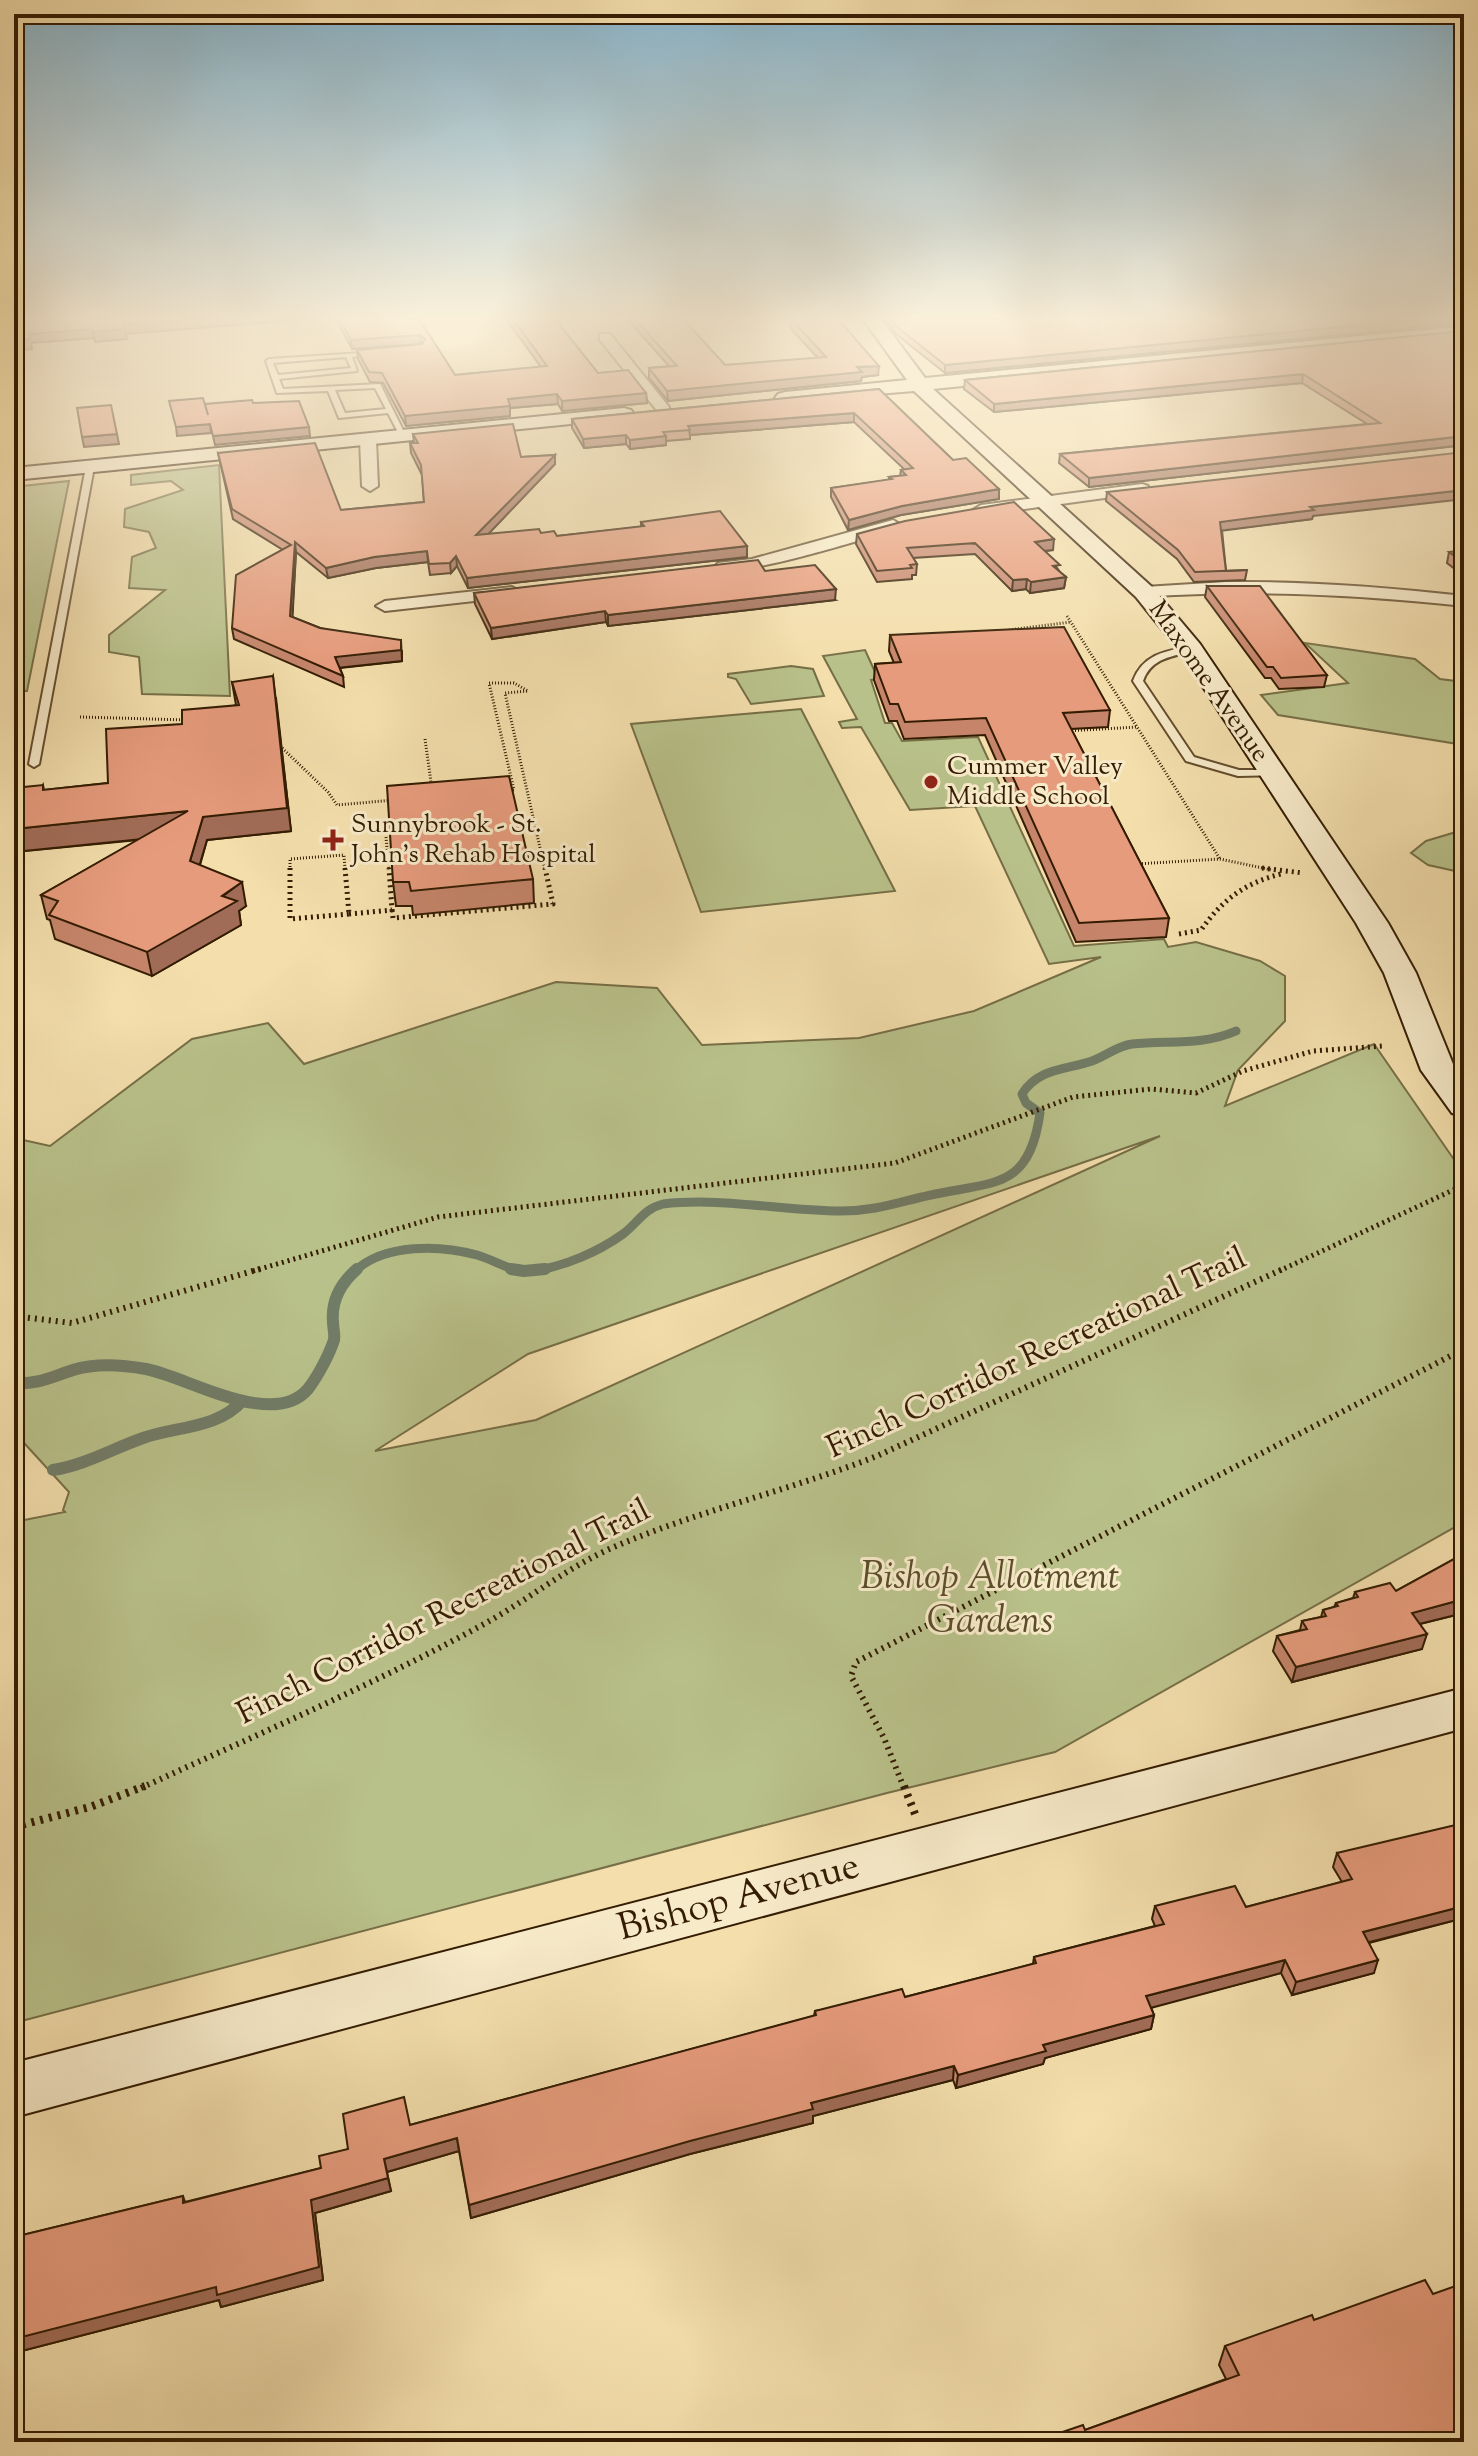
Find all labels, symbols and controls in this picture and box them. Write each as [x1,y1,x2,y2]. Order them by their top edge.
street label: Maxome Avenue [1138,594,1278,770]
place label: Cummer Valley Middle School [947,749,1123,816]
marker: Cummer Valley Middle School [922,773,940,791]
place label: Sunnybrook - St. John's Rehab Hospital [349,807,596,874]
marker: Sunnybrook - St. John's Rehab Hospital [322,829,344,851]
street label: Finch Corridor Recreational Trail [820,1236,1254,1472]
street label: Finch Corridor Recreational Trail [229,1488,659,1738]
park label: Bishop Allotment Gardens [861,1552,1119,1650]
street label: Bishop Avenue [612,1841,866,1957]

